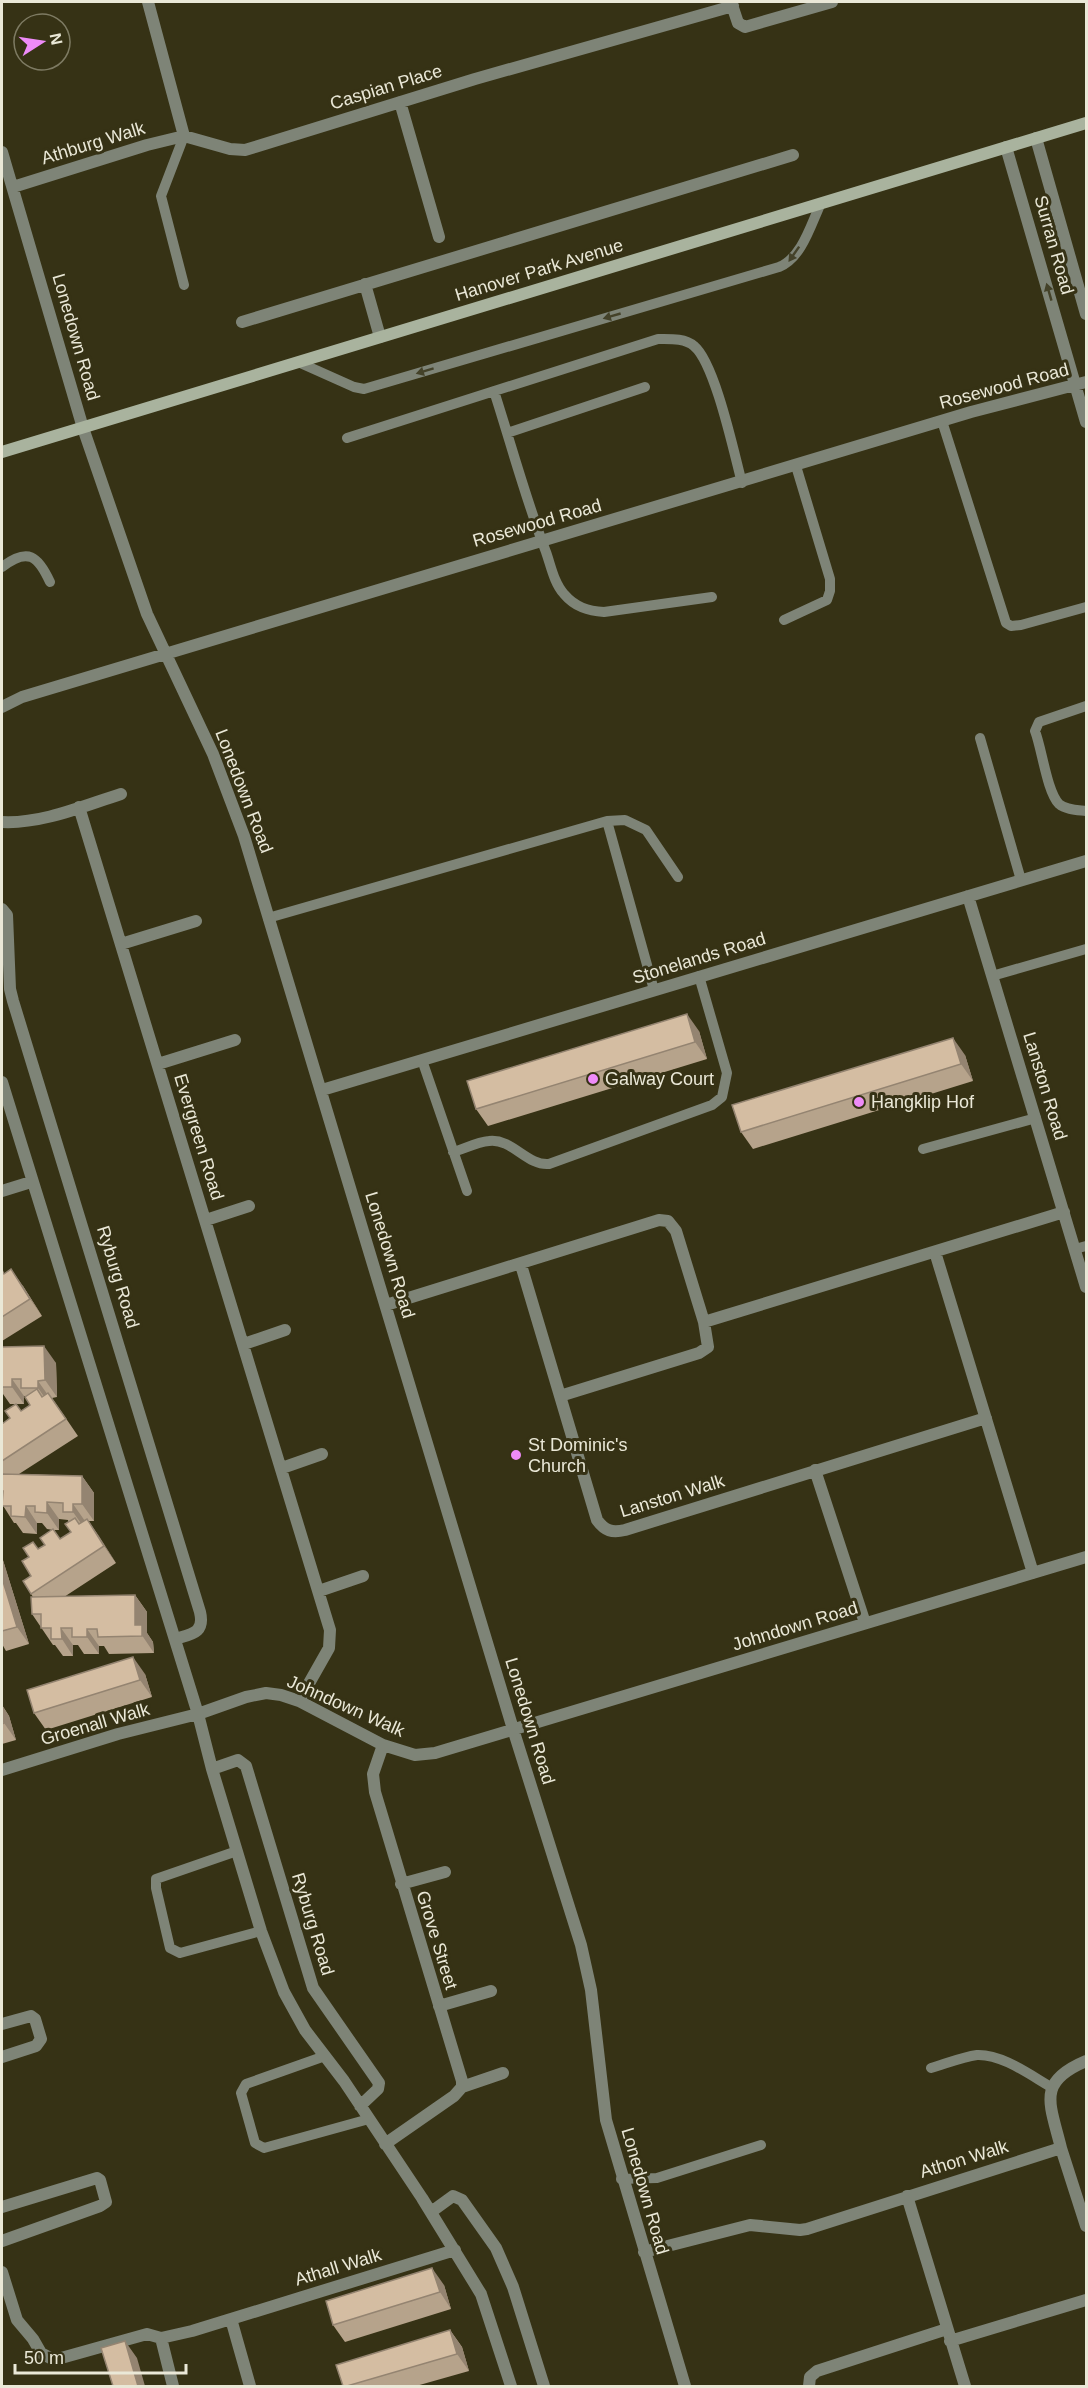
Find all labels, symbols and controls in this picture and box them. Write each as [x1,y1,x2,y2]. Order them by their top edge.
north arrow [12,12,72,72]
text: N [47,32,66,46]
street label: Caspian Place [328,60,444,114]
street label: Athburg Walk [39,117,148,168]
street label: Surran Road [1030,193,1078,297]
street label: Hanover Park Avenue [453,235,625,305]
one-way arrow [788,246,800,262]
street label: Lonedown Road [48,271,104,403]
one-way arrow [1044,283,1053,301]
one-way arrow [603,312,621,321]
street label: Rosewood Road [937,359,1071,413]
one-way arrow [416,367,434,376]
street label: Rosewood Road [470,495,604,551]
street label: Lonedown Road [211,726,277,856]
street label: Stonelands Road [630,928,768,988]
street label: Lanston Road [1019,1029,1071,1143]
place label: Galway Court [605,1069,714,1089]
street label: Evergreen Road [170,1071,228,1203]
marker: Galway Court [586,1072,600,1086]
place label: Hangklip Hof [871,1092,975,1112]
marker: Hangklip Hof [852,1095,866,1109]
street label: Lonedown Road [361,1189,419,1321]
street label: Ryburg Road [93,1223,143,1331]
place label: St Dominic's Church [528,1435,627,1476]
marker: St Dominic's Church [509,1448,523,1462]
street label: Lanston Walk [617,1470,728,1521]
street label: Johndown Road [730,1597,860,1655]
street label: Lonedown Road [501,1655,559,1787]
street label: Johndown Walk [284,1671,409,1741]
street label: Groenall Walk [38,1699,153,1749]
street label: Ryburg Road [288,1870,338,1978]
street label: Grove Street [413,1888,461,1992]
street label: Lonedown Road [617,2125,673,2257]
street label: Athon Walk [917,2136,1012,2182]
street label: Athall Walk [292,2244,385,2290]
scale bar [15,2337,186,2375]
text: 50 m [24,2348,64,2368]

